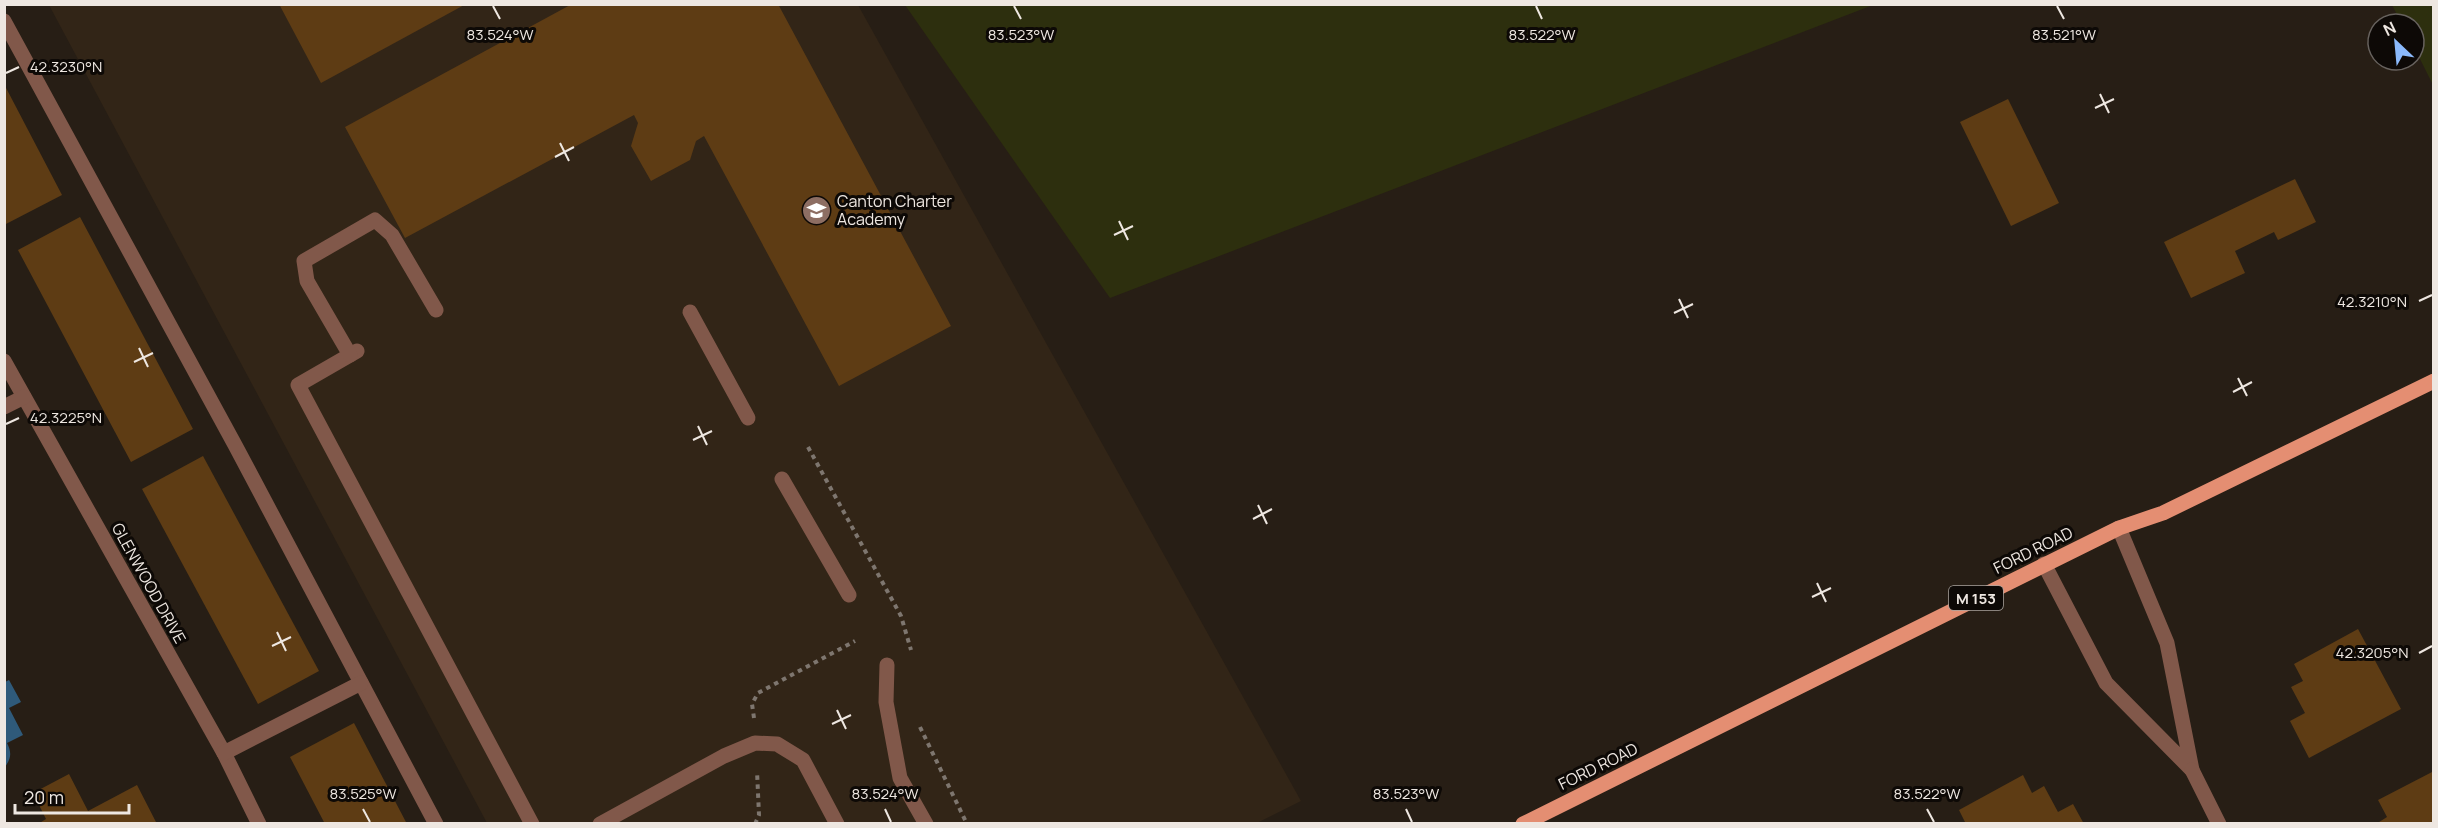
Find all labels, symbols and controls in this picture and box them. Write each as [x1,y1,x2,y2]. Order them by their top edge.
north arrow [2366,12,2426,72]
text: N [2379,16,2399,41]
text: 83.524°W [467,24,533,45]
text: 83.523°W [988,24,1054,45]
text: 83.522°W [1509,24,1575,45]
text: 83.521°W [2032,24,2096,45]
text: 42.3230°N [30,56,102,77]
place label: Canton Charter Academy [837,190,952,230]
school or university icon: Canton Charter Academy [800,194,832,226]
text: 42.3210°N [2337,291,2407,312]
text: 42.3225°N [30,407,102,428]
street label: GLENWOOD DRIVE [107,519,191,647]
street label: FORD ROAD [1990,521,2077,579]
road number: M 153 [1949,586,2003,610]
text: 42.3205°N [2336,642,2408,663]
street label: FORD ROAD [1555,737,1642,795]
scale bar [15,777,129,815]
text: 83.525°W [329,783,397,804]
text: 83.524°W [852,783,918,804]
text: 83.523°W [1373,783,1439,804]
text: 83.522°W [1894,783,1960,804]
text: 20 m [24,785,64,809]

